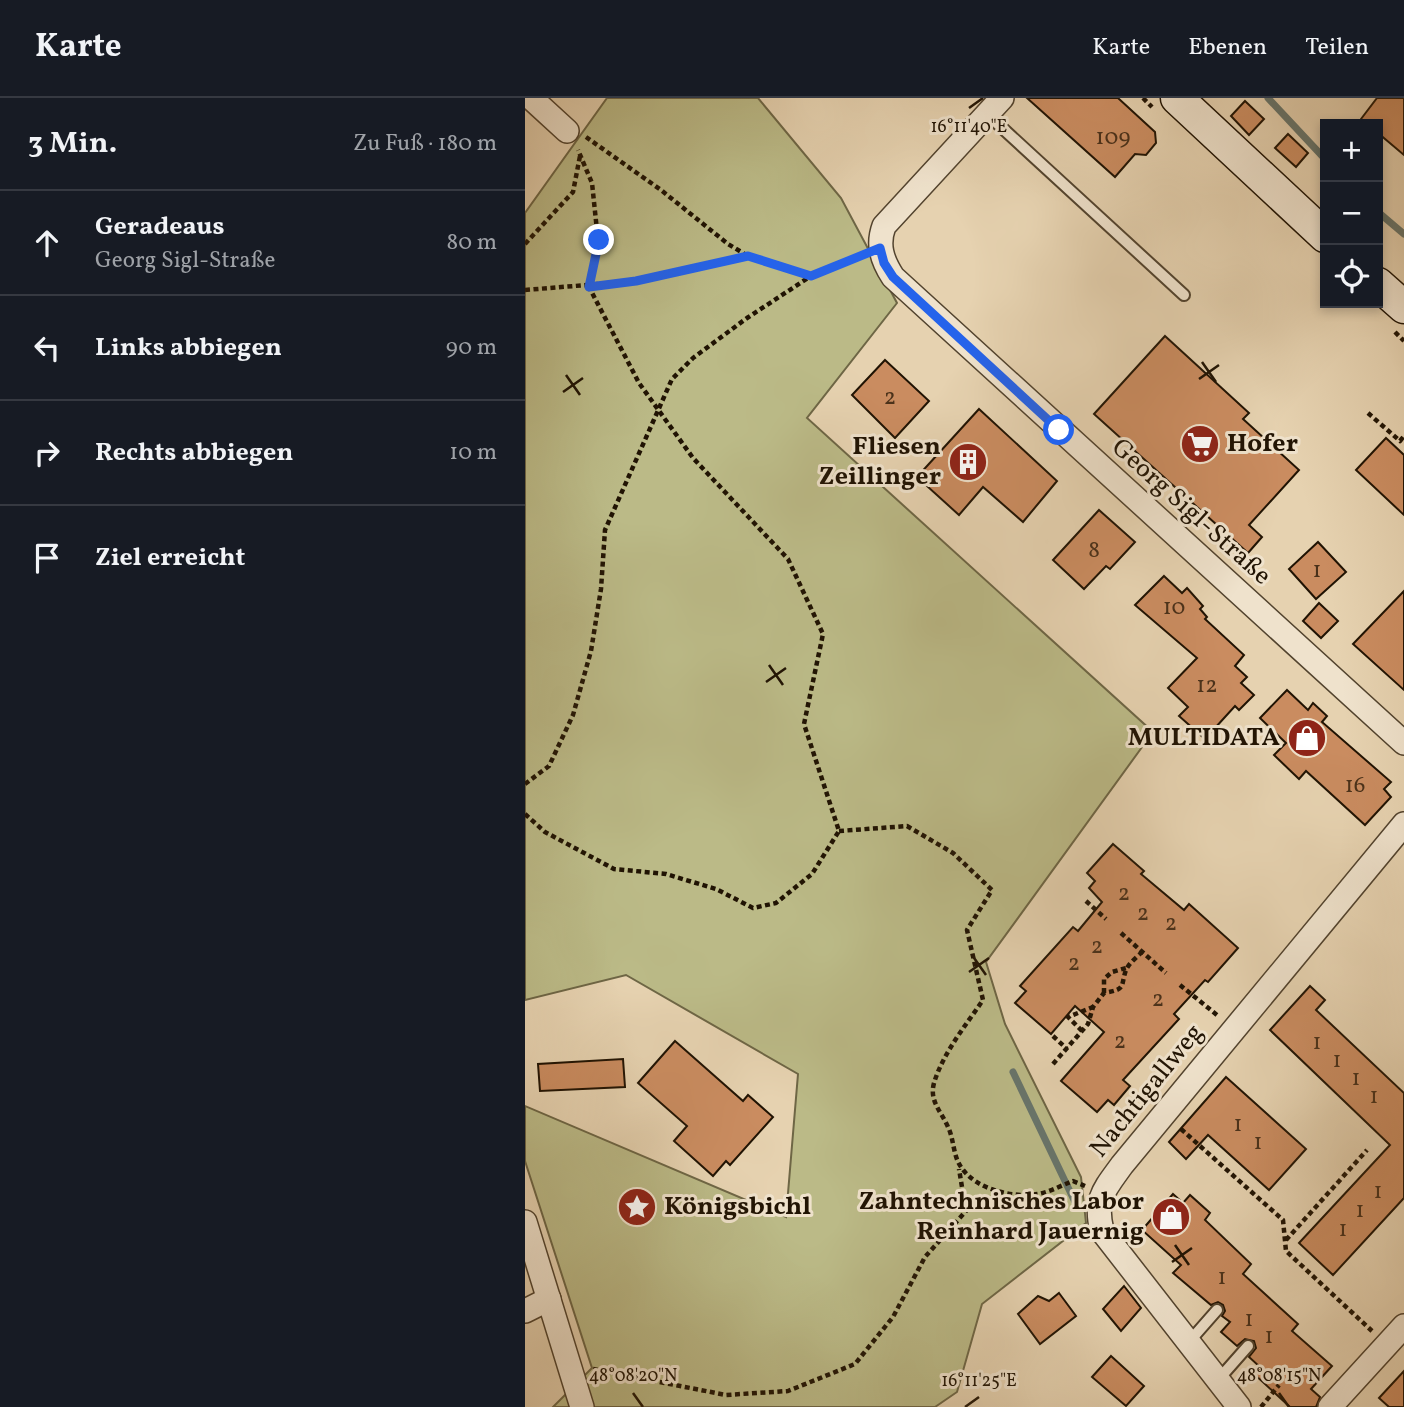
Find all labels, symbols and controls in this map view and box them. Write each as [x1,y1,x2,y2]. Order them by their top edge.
text: Karte [35,25,122,71]
text: Karte [1092,31,1150,65]
text: Ebenen [1188,31,1267,65]
text: Teilen [1305,31,1369,65]
text: 16°11'40"E [931,115,1008,140]
map controls [1320,119,1383,308]
button: + [1320,119,1383,182]
house number: 109 [1096,122,1131,154]
text: 3 Min. [28,123,117,165]
text: Zu Fuß · 180 m [353,128,497,160]
button: − [1320,182,1383,245]
text: Geradeaus [95,209,224,245]
icon: ahead [28,224,66,262]
route end [583,224,614,255]
text: 80 m [447,227,497,259]
text: Georg Sigl-Straße [95,245,275,277]
button: locate [1320,245,1383,308]
icon: left [28,329,66,367]
text: Links abbiegen [95,330,282,366]
text: 90 m [446,332,497,364]
house number: 2 [884,382,896,414]
route start [1043,414,1074,445]
supermarket icon: Hofer [1179,423,1221,465]
place label: Hofer [1227,426,1298,462]
place label: Fliesen Zeillinger [819,429,941,495]
street label: Georg Sigl-Straße [1103,430,1279,594]
icon: right [28,434,66,472]
text: Rechts abbiegen [95,435,293,471]
text: 10 m [449,437,497,469]
building icon: Fliesen Zeillinger [947,441,989,483]
house number: 8 [1088,535,1100,567]
icon: arrive [28,539,66,577]
text: Ziel erreicht [95,540,245,576]
house number: 1 [1313,555,1321,587]
house number: 10 [1163,592,1185,624]
house number: 12 [1196,670,1218,702]
shop icon: MULTIDATA [1286,717,1328,759]
place label: MULTIDATA [1128,720,1281,756]
house number: 16 [1345,770,1365,802]
house number: 2 [1118,878,1130,910]
house number: 2 [1137,898,1149,930]
house number: 2 [1165,908,1177,940]
house number: 2 [1091,931,1103,963]
house number: 2 [1068,948,1080,980]
house number: 2 [1152,984,1164,1016]
street label: Nachtigallweg [1082,1016,1212,1166]
house number: 2 [1114,1026,1126,1058]
house number: 1 [1313,1027,1321,1059]
house number: 1 [1333,1045,1341,1077]
house number: 1 [1352,1063,1360,1095]
house number: 1 [1370,1081,1378,1113]
house number: 1 [1234,1109,1242,1141]
house number: 1 [1254,1127,1262,1159]
house number: 1 [1374,1176,1382,1208]
place label: Zahntechnisches Labor Reinhard Jauernig [859,1184,1144,1250]
place icon: Königsbichl [616,1186,658,1228]
place label: Königsbichl [664,1189,811,1225]
house number: 1 [1356,1195,1364,1227]
shop icon: Zahntechnisches Labor Reinhard Jauernig [1150,1196,1192,1238]
house number: 1 [1339,1214,1347,1246]
house number: 1 [1218,1262,1226,1294]
house number: 1 [1245,1304,1253,1336]
house number: 1 [1265,1321,1273,1353]
text: 48°08'20"N [589,1364,677,1389]
text: 48°08'15"N [1237,1364,1321,1389]
text: 16°11'25"E [941,1369,1017,1394]

